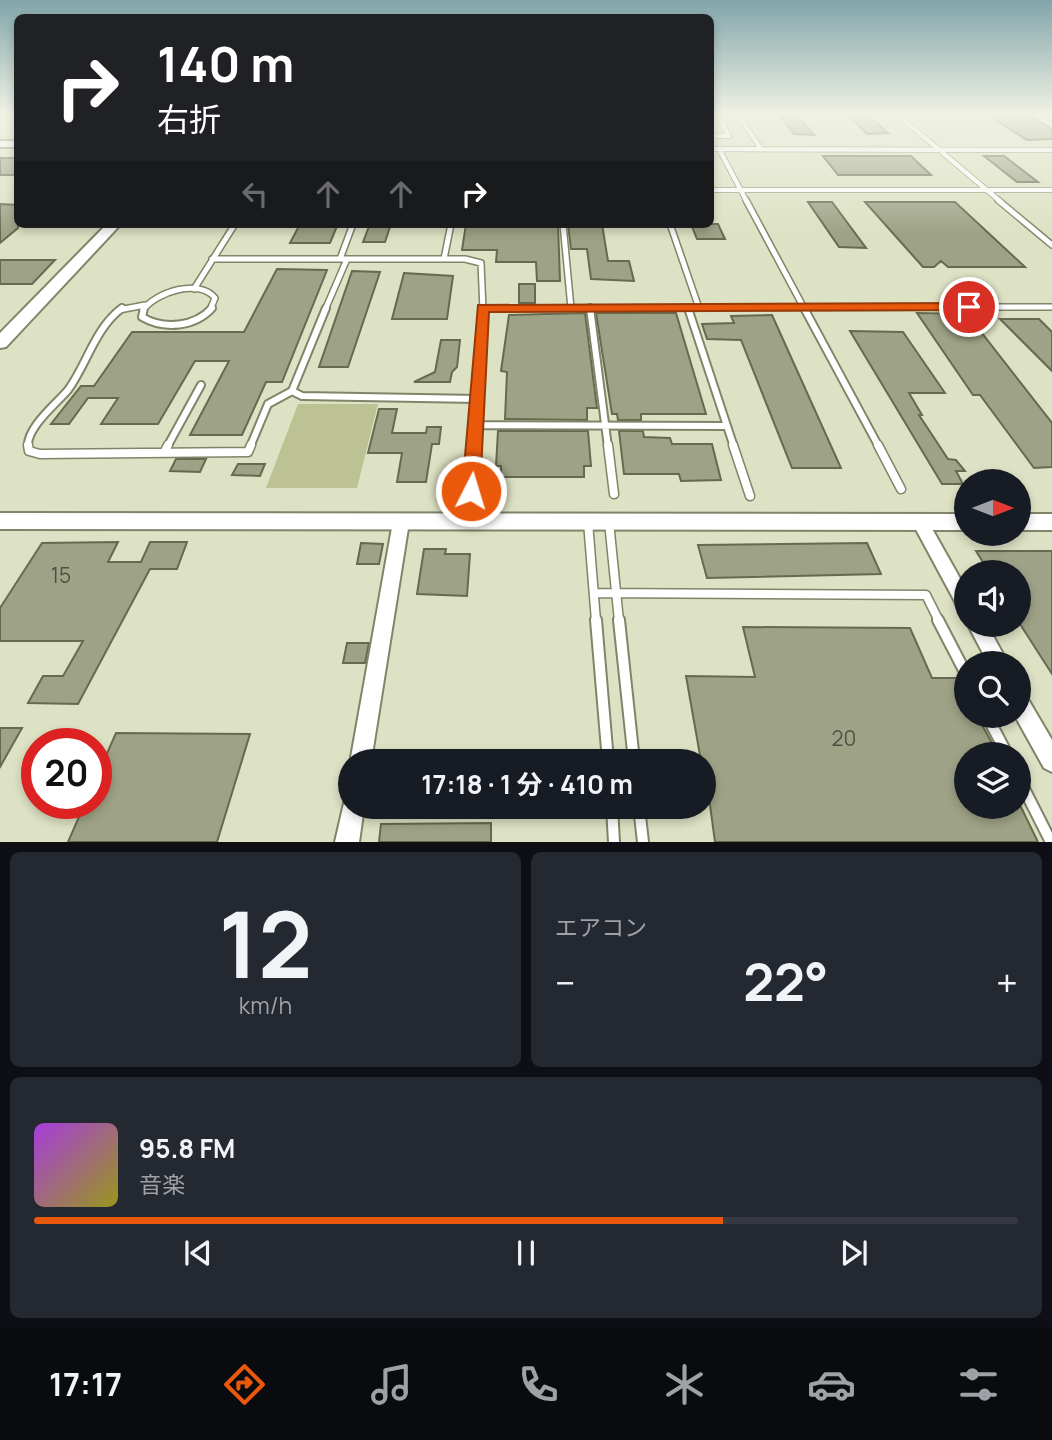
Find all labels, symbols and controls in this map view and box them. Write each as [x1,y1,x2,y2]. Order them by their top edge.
text: 140 m [157,30,294,97]
icon: right [42,42,133,133]
text: 右折 [157,97,221,141]
icon: left [236,175,274,213]
icon: ahead [309,175,347,213]
icon: ahead [382,175,420,213]
icon: right [455,175,493,213]
pin [939,277,999,337]
icon: arrive [950,288,988,326]
position arrow [434,454,508,528]
north arrow [954,469,1031,546]
map controls [954,469,1031,819]
button: sound [954,560,1031,637]
house number: 15 [51,561,71,589]
button: search [954,651,1031,728]
house number: 20 [832,724,856,752]
speed limit sign: 20 [21,728,112,819]
button: layers [954,742,1031,819]
text: 17:18 · 1 分 · 410 m [421,766,633,802]
text: 12 [218,881,313,1005]
text: エアコン [555,911,647,943]
text: 22° [743,946,828,1017]
text: − [555,956,576,1008]
text: + [996,956,1018,1008]
text: km/h [239,989,292,1021]
text: 95.8 FM [139,1130,235,1166]
text: 音楽 [139,1168,185,1200]
icon: previous [179,1234,217,1272]
icon: pause [507,1234,545,1272]
icon: next [835,1234,873,1272]
icon: directions [220,1360,269,1409]
icon: music [367,1360,416,1409]
icon: phone [514,1360,563,1409]
icon: climate [660,1360,709,1409]
icon: car [807,1360,856,1409]
icon: filters [954,1360,1003,1409]
text: 17:17 [49,1362,122,1406]

